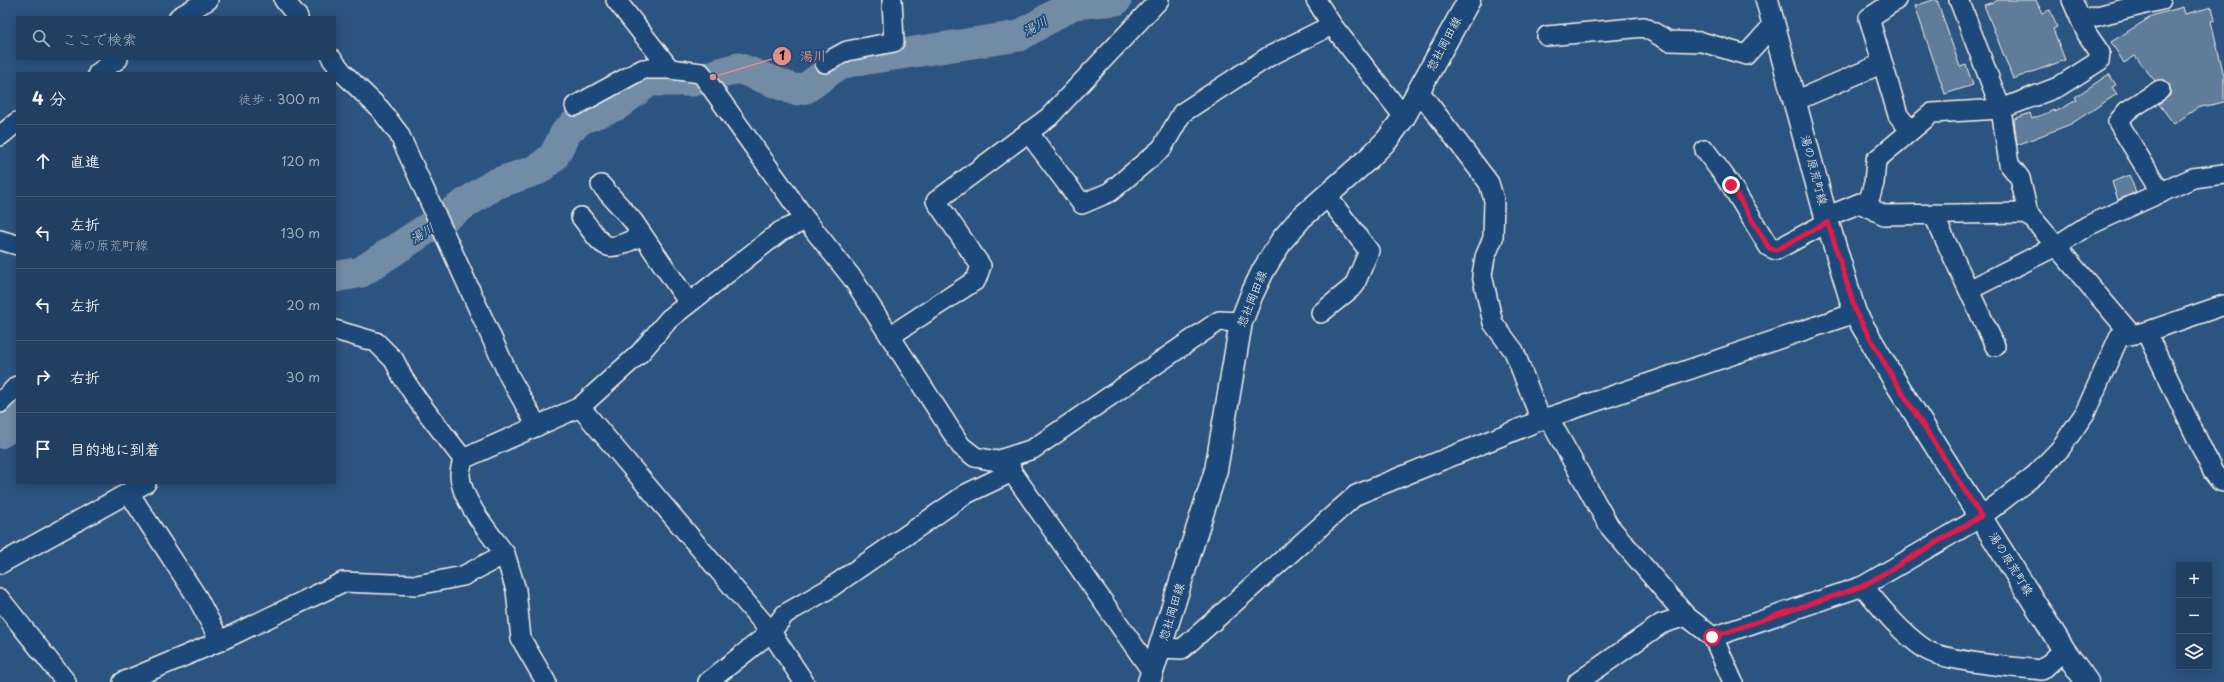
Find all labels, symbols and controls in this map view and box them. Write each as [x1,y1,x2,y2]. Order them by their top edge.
water label: 湯川 [1019,11,1051,40]
street label: 惣社岡田線 [1421,13,1465,74]
search box [16,16,336,60]
icon: search [30,27,52,49]
text: ここで検索 [62,27,137,50]
callout: 湯川 [772,44,834,69]
text: 1 [779,46,785,64]
text: 湯川 [800,46,826,65]
text: 4 分 [32,85,66,111]
text: 徒歩 · 300 m [239,89,320,108]
street label: 湯の原荒町線 [1797,133,1833,207]
text: 直進 [70,149,100,172]
icon: ahead [32,150,54,172]
text: 120 m [281,151,320,170]
route end [1722,176,1740,194]
text: 左折 [70,212,100,235]
water label: 湯川 [406,218,438,248]
icon: left [32,222,54,244]
text: 130 m [281,223,320,242]
text: 湯の原荒町線 [70,235,148,254]
street label: 惣社岡田線 [1231,267,1271,330]
text: 左折 [70,293,100,316]
icon: left [32,294,54,316]
text: 20 m [286,295,320,314]
text: 右折 [70,365,100,388]
icon: right [32,366,54,388]
text: 30 m [286,367,320,386]
text: 目的地に到着 [70,437,160,460]
icon: arrive [32,438,54,460]
street label: 湯の原荒町線 [1985,528,2039,599]
map controls [2176,562,2212,670]
button: + [2176,562,2212,598]
street label: 惣社岡田線 [1154,580,1188,643]
button: − [2176,598,2212,634]
route start [1703,628,1721,646]
button: layers [2176,634,2212,670]

